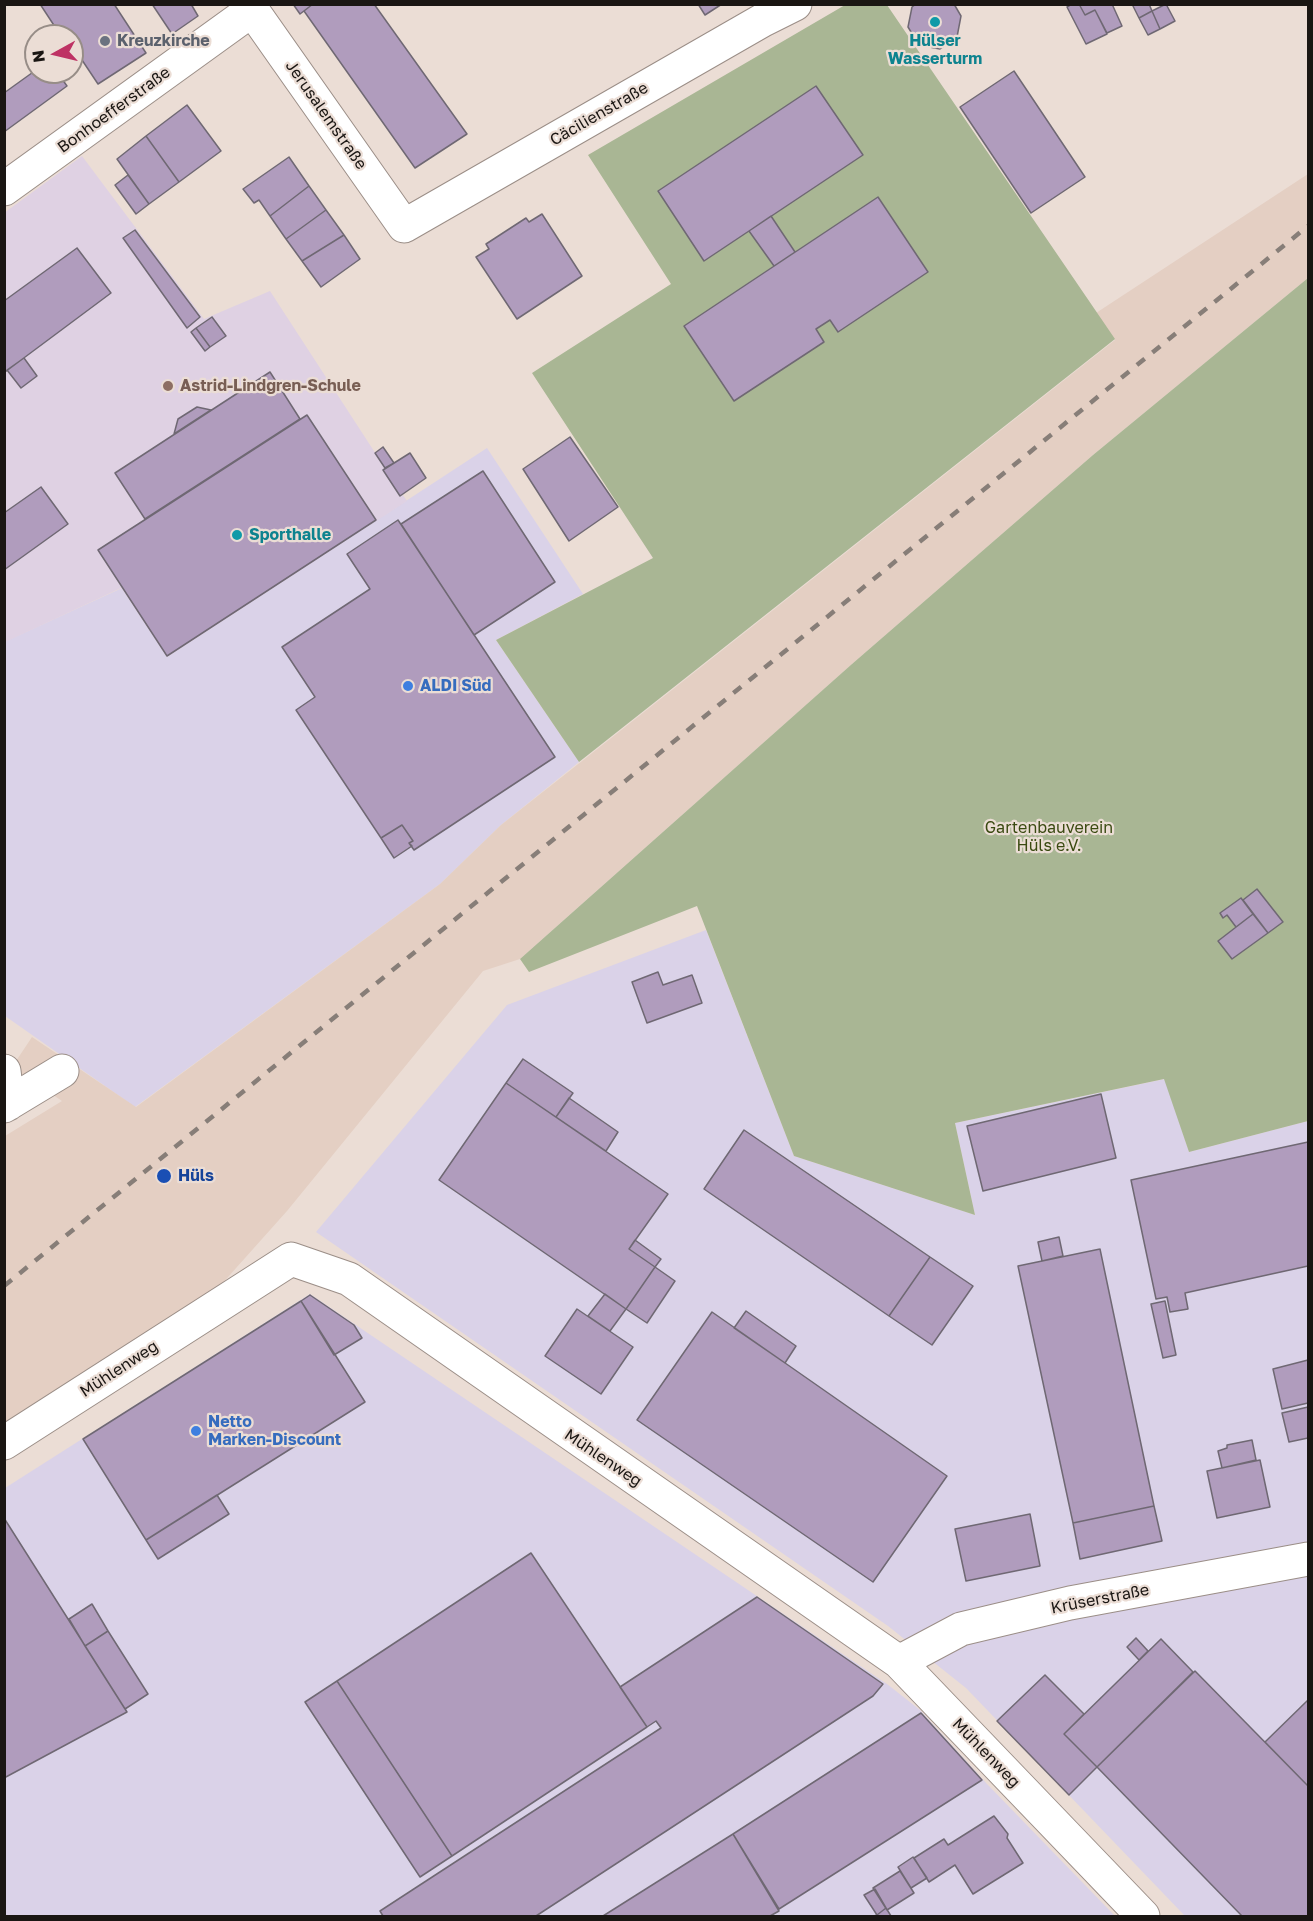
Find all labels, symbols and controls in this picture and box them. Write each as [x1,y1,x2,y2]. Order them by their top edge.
marker: Hülser Wasserturm [928,15,942,29]
north arrow [24,24,84,84]
place label: Kreuzkirche [117,31,210,51]
place label: Hülser Wasserturm [888,31,982,69]
marker: Kreuzkirche [98,34,112,48]
text: N [27,49,49,64]
street label: Jerusalemstraße [281,57,371,173]
street label: Bonhoefferstraße [54,63,174,157]
street label: Cäcilienstraße [547,78,651,150]
place label: Astrid-Lindgren-Schule [180,376,361,396]
marker: Astrid-Lindgren-Schule [161,379,175,393]
place label: Sporthalle [249,525,331,545]
marker: Sporthalle [230,528,244,542]
place label: ALDI Süd [420,676,491,696]
marker: ALDI Süd [401,679,415,693]
park label: Gartenbauverein Hüls e.V. [985,818,1113,856]
place label: Hüls [178,1166,214,1186]
marker: Hüls [155,1167,173,1185]
street label: Mühlenweg [76,1337,162,1401]
place label: Netto Marken-Discount [208,1412,341,1450]
marker: Netto Marken-Discount [189,1424,203,1438]
street label: Mühlenweg [561,1425,645,1491]
street label: Krüserstraße [1049,1580,1151,1618]
street label: Mühlenweg [948,1714,1024,1792]

